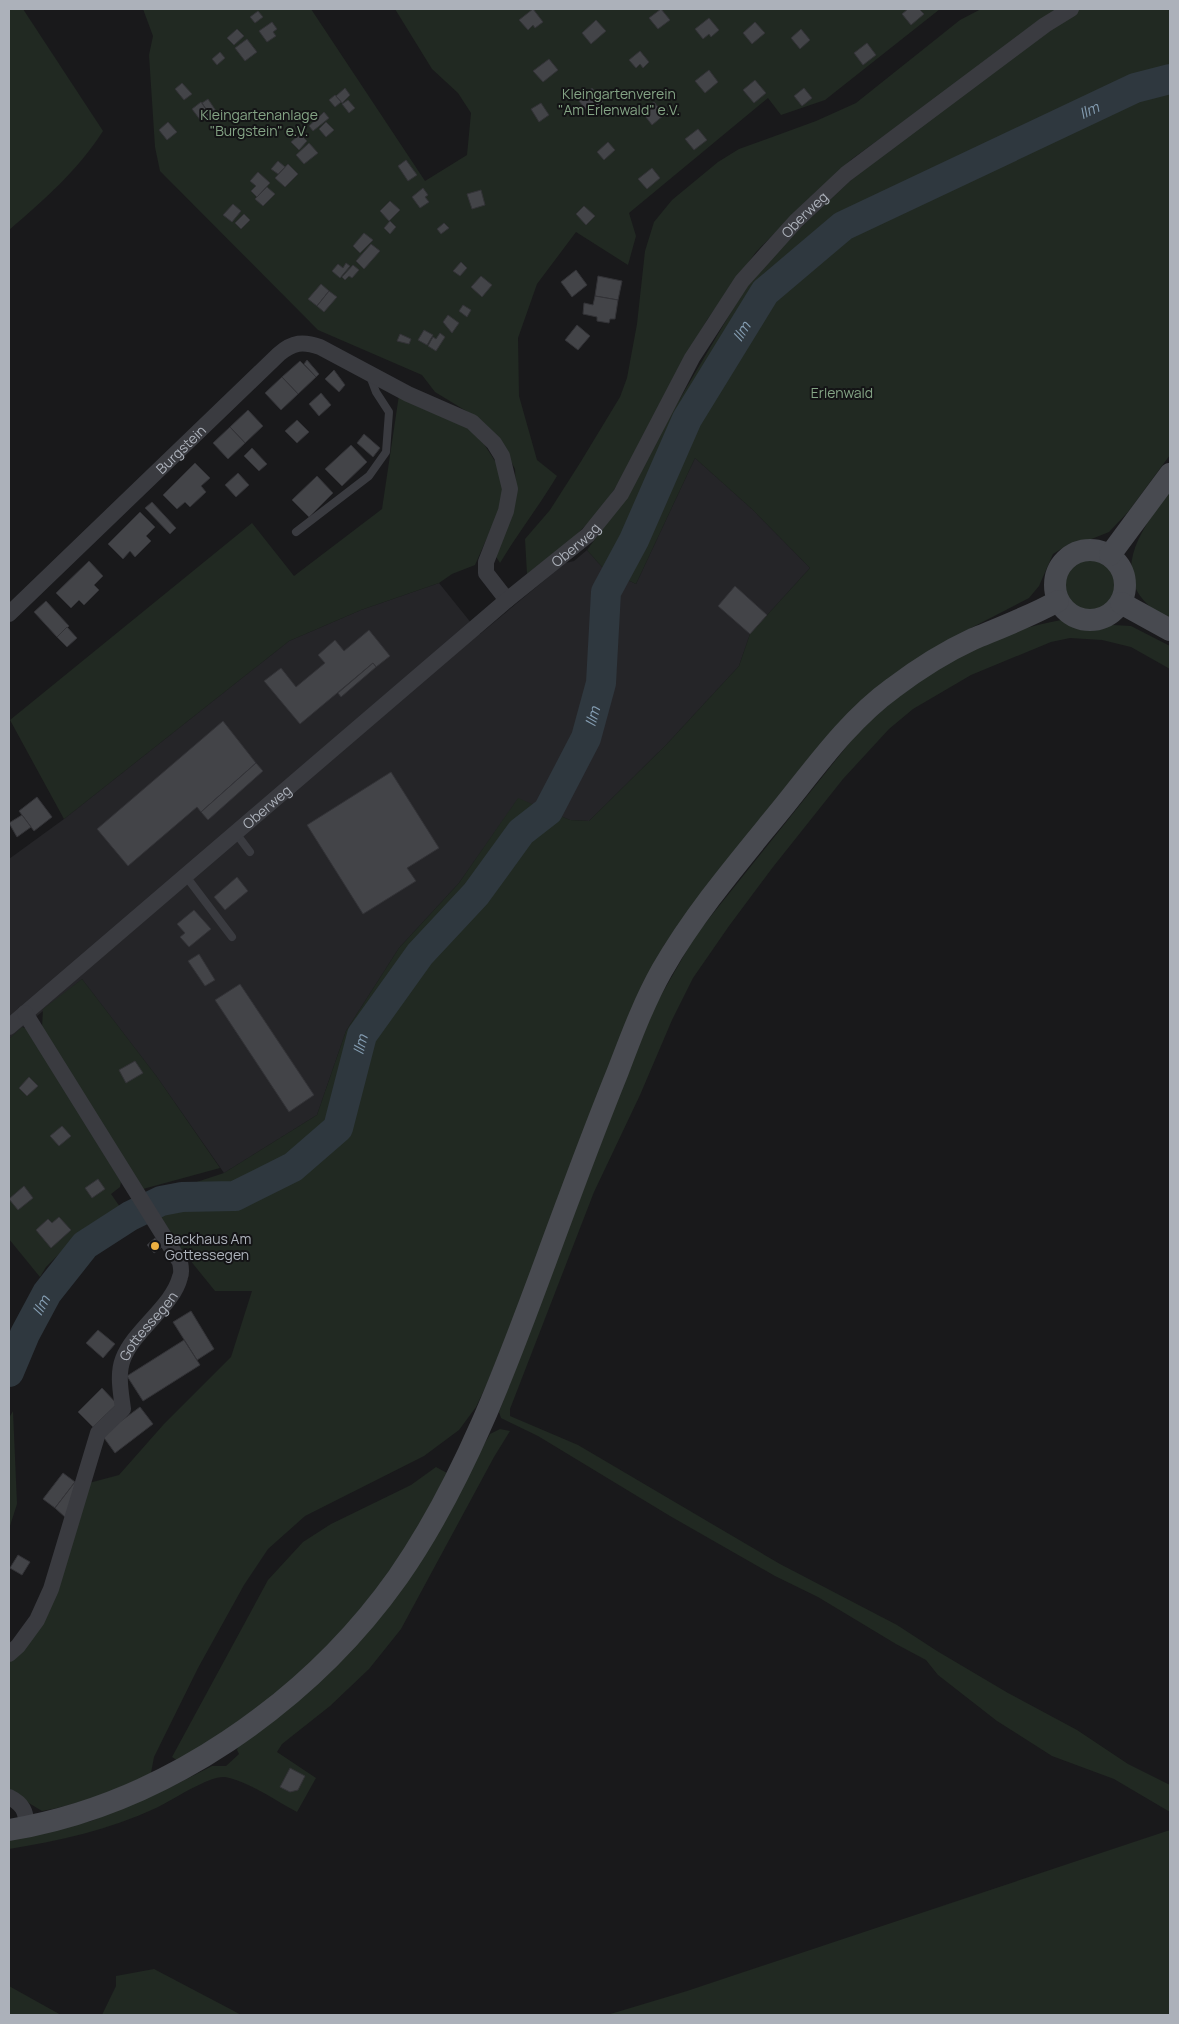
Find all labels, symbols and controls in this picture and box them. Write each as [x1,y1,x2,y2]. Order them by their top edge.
park label: Kleingartenverein "Am Erlenwald" e.V. [558,84,680,119]
water label: Ilm [1075,96,1103,124]
park label: Kleingartenanlage "Burgstein" e.V. [200,105,318,140]
street label: Oberweg [776,187,832,241]
water label: Ilm [727,316,756,345]
park label: Erlenwald [811,383,873,402]
street label: Burgstein [151,420,210,477]
street label: Oberweg [547,519,604,571]
water label: Ilm [579,703,605,729]
street label: Oberweg [238,780,295,833]
water label: Ilm [347,1031,373,1057]
place label: Backhaus Am Gottessegen [165,1229,251,1264]
marker: Backhaus Am Gottessegen [149,1240,161,1252]
street label: Gottessegen [114,1287,181,1364]
water label: Ilm [27,1290,55,1319]

